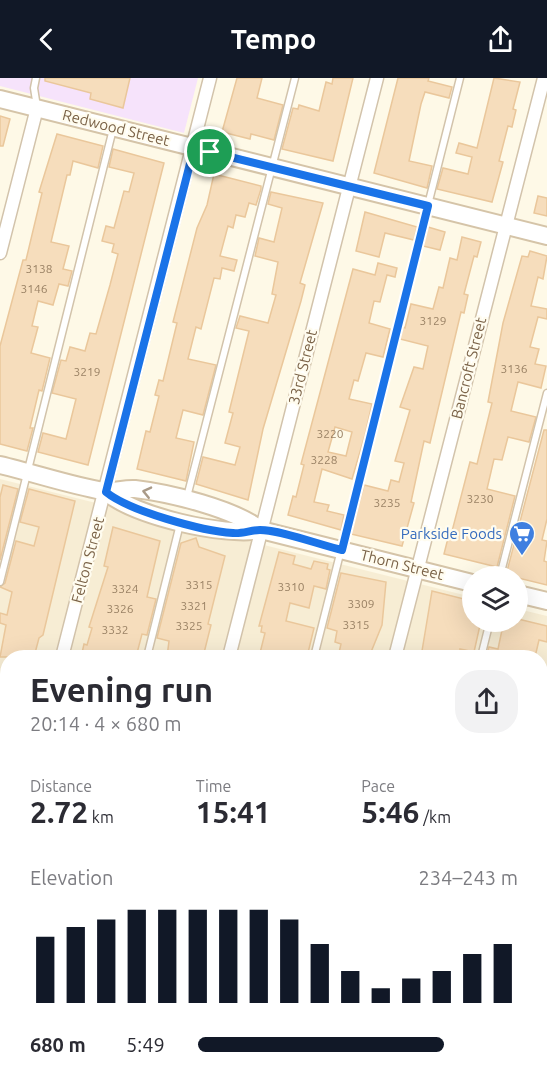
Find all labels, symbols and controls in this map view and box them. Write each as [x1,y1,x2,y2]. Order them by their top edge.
icon: back [30,23,63,56]
icon: share [484,23,517,56]
text: Tempo [231,24,316,54]
street label: Redwood Street [61,106,171,149]
pin [184,126,235,177]
icon: arrive [193,135,226,168]
house number: 3138 [25,262,53,275]
house number: 3146 [20,282,48,295]
house number: 3129 [419,314,447,327]
street label: Bancroft Street [448,315,489,420]
street label: 33rd Street [285,328,320,406]
house number: 3136 [500,362,528,375]
house number: 3219 [73,365,101,378]
house number: 3220 [316,427,344,440]
house number: 3228 [310,453,338,466]
one-way arrow [143,486,153,499]
house number: 3230 [466,492,494,505]
house number: 3235 [373,496,401,509]
street label: Felton Street [68,515,107,605]
supermarket icon: Parkside Foods [507,519,537,557]
place label: Parkside Foods [401,525,502,542]
street label: Thorn Street [359,546,446,583]
map controls [462,566,528,632]
button: layers [462,566,528,632]
house number: 3315 [185,578,213,591]
house number: 3310 [277,580,305,593]
house number: 3324 [111,582,139,595]
house number: 3309 [347,597,375,610]
house number: 3321 [180,599,208,612]
house number: 3326 [106,602,134,615]
house number: 3315 [342,618,370,631]
house number: 3325 [175,619,203,632]
house number: 3332 [101,623,129,636]
button: share [455,670,518,733]
text: Evening run [30,671,213,708]
text: 20:14 · 4 × 680 m [30,712,182,735]
text: Distance [30,777,92,795]
text: Time [196,777,231,795]
text: Pace [361,777,395,795]
text: 2.72 [30,795,88,829]
text: 15:41 [196,795,271,829]
text: 5:46 [361,795,419,829]
text: km [88,808,114,826]
text: /km [419,808,451,826]
text: Elevation [30,866,113,889]
text: 234–243 m [419,866,518,889]
text: 680 m [30,1033,86,1056]
text: 5:49 [126,1033,165,1056]

